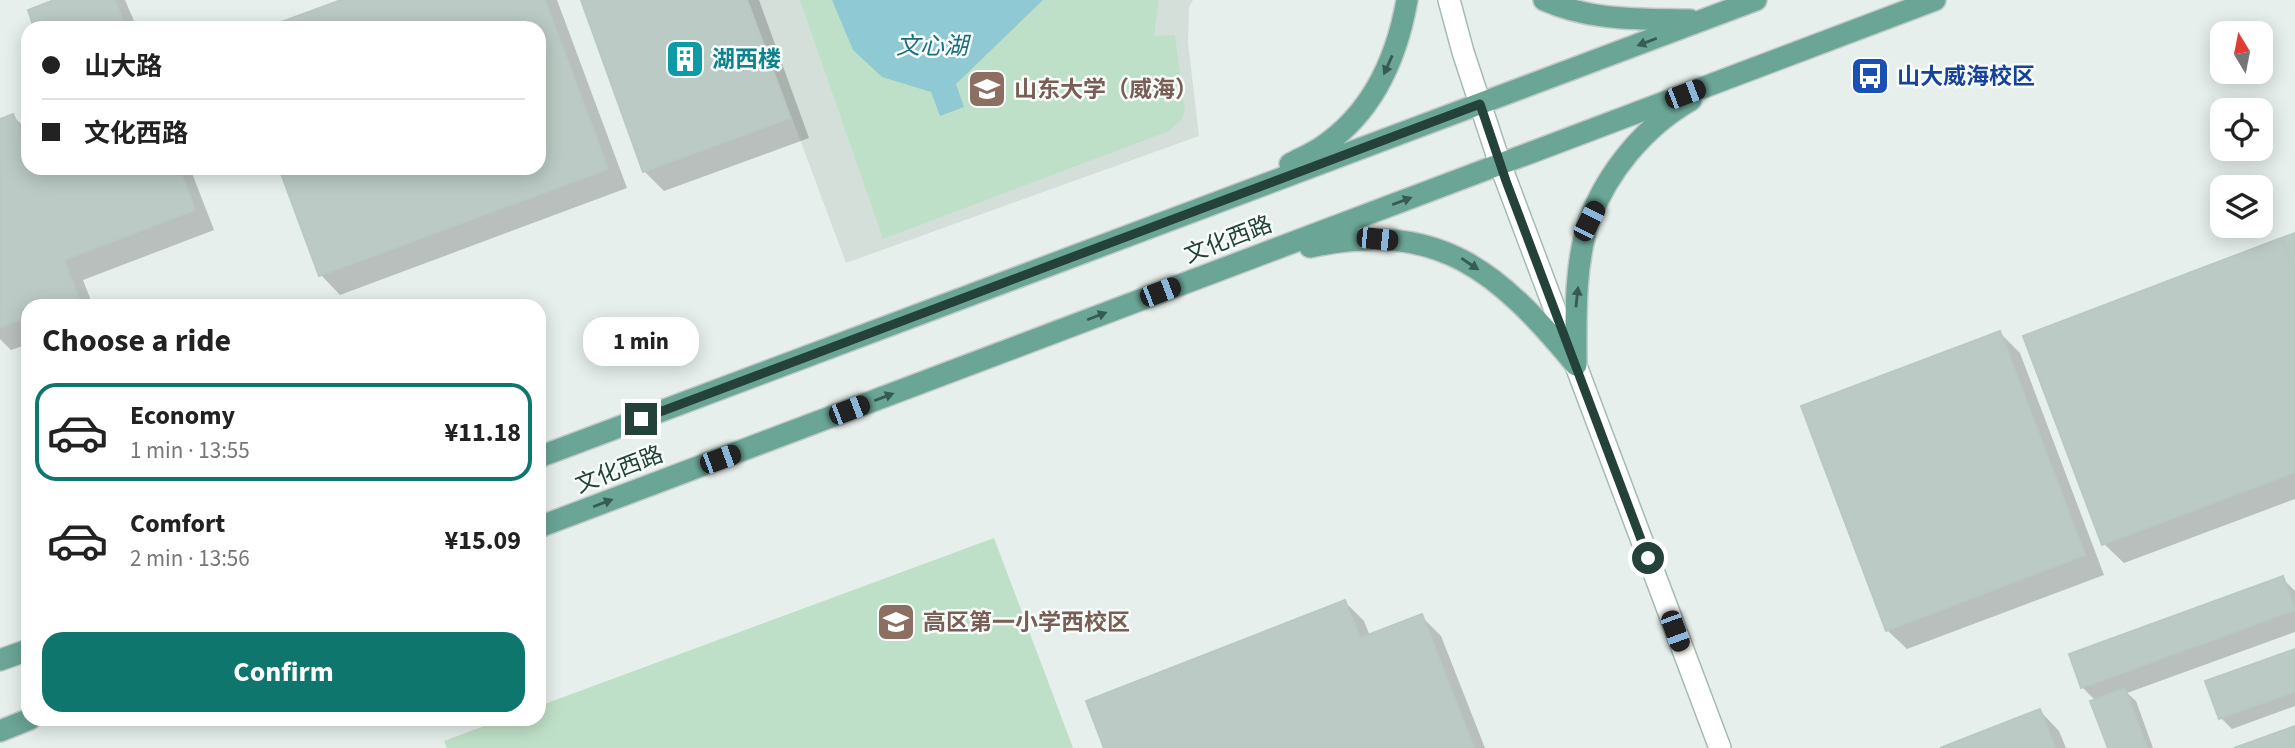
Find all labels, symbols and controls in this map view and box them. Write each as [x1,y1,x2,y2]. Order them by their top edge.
north arrow [2210,21,2273,84]
map controls [2210,21,2273,238]
water label: 文心湖 [896,29,972,64]
one-way arrow [1636,36,1657,47]
building icon: 湖西楼 [664,38,706,80]
place label: 湖西楼 [712,43,781,76]
text: 山大路 [84,48,162,85]
one-way arrow [1382,55,1394,75]
bus stop icon: 山大威海校区 [1849,55,1891,97]
place label: 山大威海校区 [1897,60,2035,93]
school or university icon: 山东大学（威海） [966,68,1008,110]
place label: 山东大学（威海） [1014,73,1198,106]
car [1662,77,1709,111]
button: locate [2210,98,2273,161]
text: 文化西路 [84,115,188,152]
button: layers [2210,175,2273,238]
one-way arrow [1391,195,1412,206]
car [1571,198,1608,244]
street label: 文化西路 [1179,208,1277,271]
car [1356,226,1399,252]
one-way arrow [1461,257,1479,271]
car [1137,275,1184,309]
one-way arrow [1572,286,1583,308]
one-way arrow [1087,310,1108,321]
text: Choose a ride [42,318,231,364]
callout: 1 min [583,318,699,366]
text: 1 min [613,325,669,358]
one-way arrow [874,391,895,402]
car [826,393,873,427]
text: Economy [130,397,235,434]
icon: car [46,401,109,464]
route end [625,403,657,435]
text: ¥11.18 [445,414,521,451]
text: 1 min · 13:55 [130,434,250,467]
street label: 文化西路 [570,438,668,501]
car [697,442,744,476]
one-way arrow [592,497,613,508]
text: Comfort [130,505,225,542]
icon: car [46,509,109,572]
text: ¥15.09 [445,522,521,559]
text: 2 min · 13:56 [130,542,250,575]
route start [1632,542,1664,574]
school or university icon: 高区第一小学西校区 [875,601,917,643]
place label: 高区第一小学西校区 [923,606,1130,639]
car [1658,608,1693,654]
button: Confirm [42,632,525,712]

